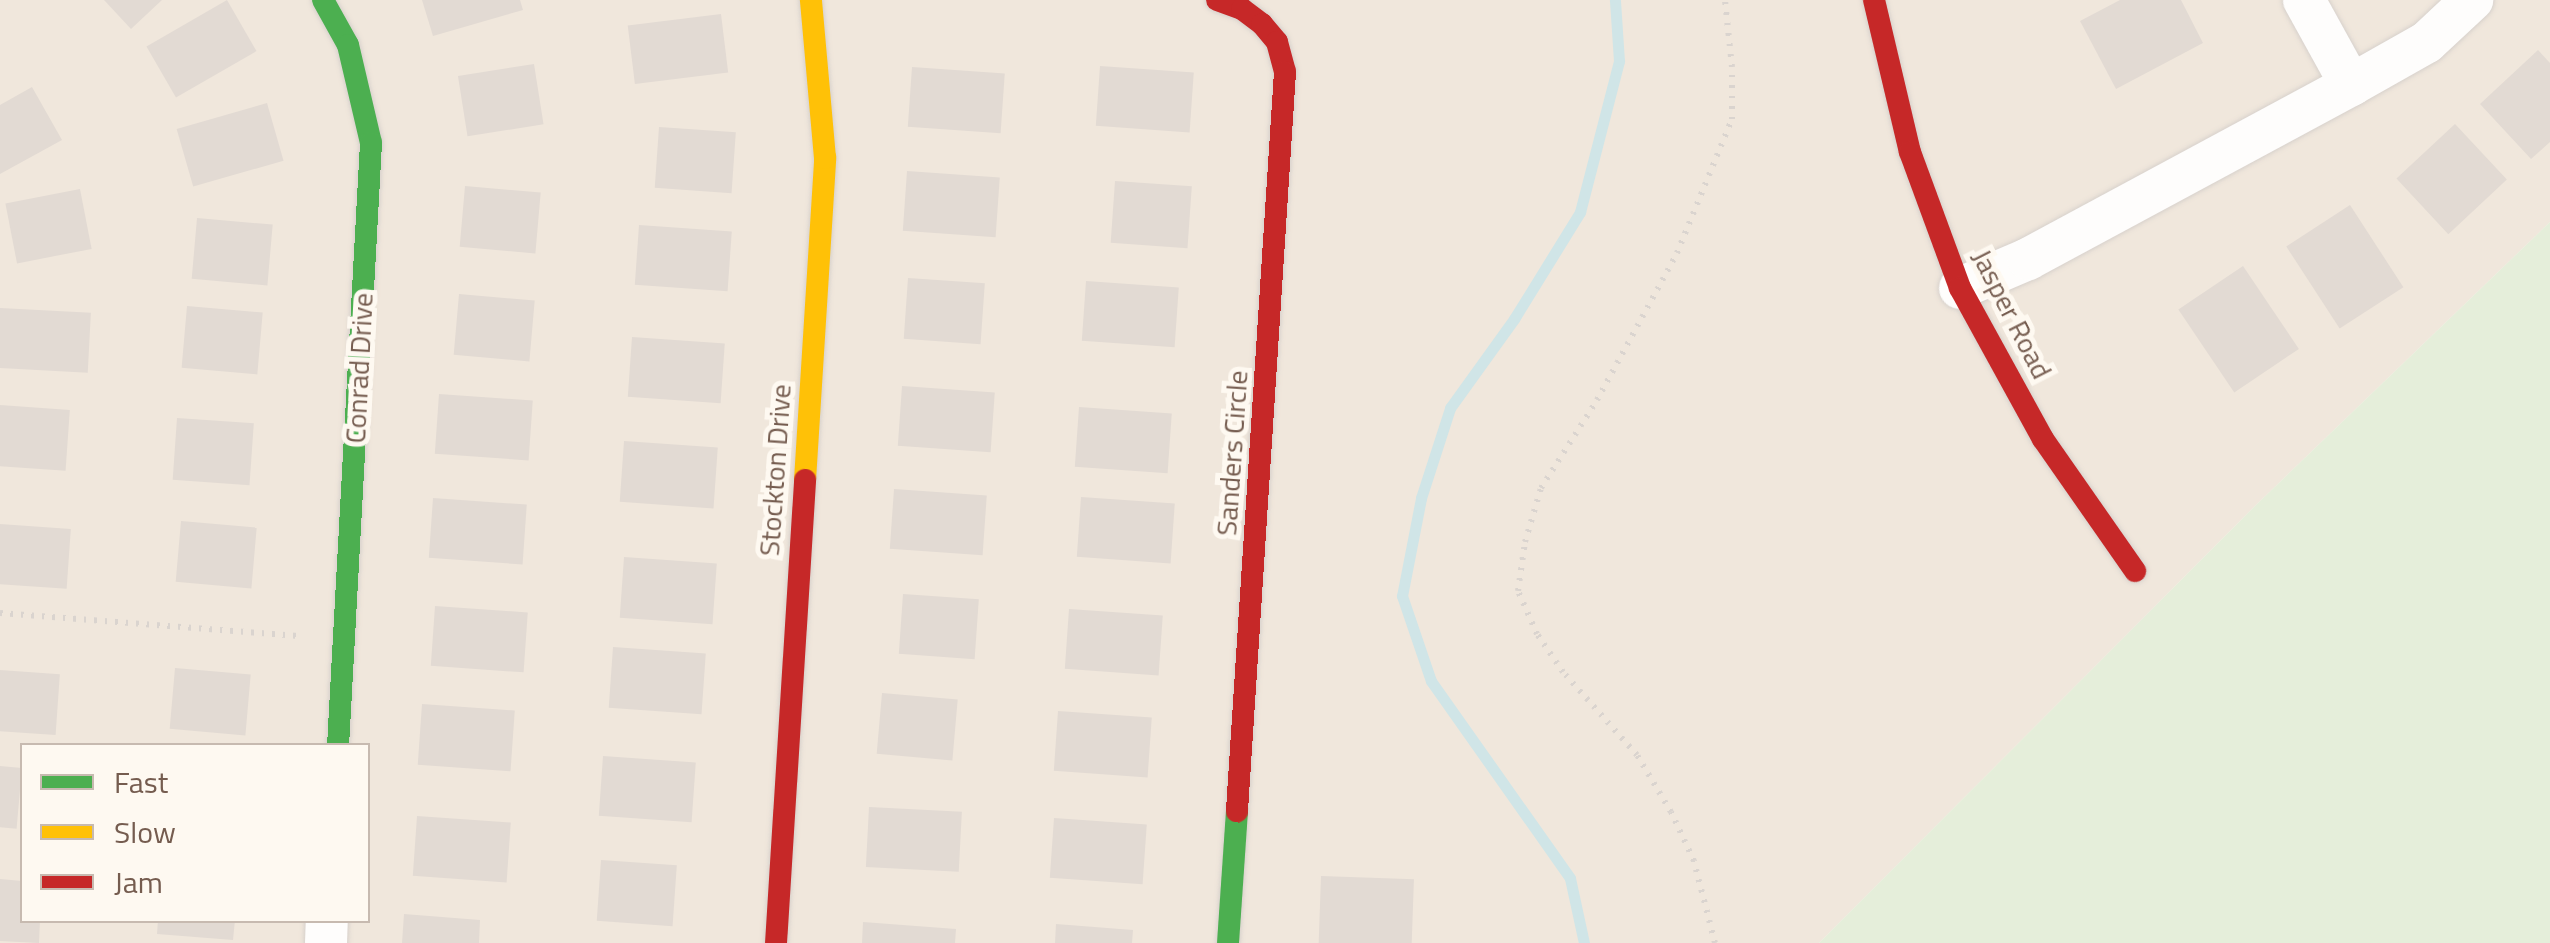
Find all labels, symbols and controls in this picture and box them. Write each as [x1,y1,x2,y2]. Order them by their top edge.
street label: Jasper Road [1965,244,2059,384]
street label: Conrad Drive [338,292,380,444]
street label: Sanders Circle [1209,369,1255,537]
street label: Stockton Drive [752,383,798,557]
legend [20,743,370,923]
text: Fast [114,759,168,805]
text: Slow [114,809,176,855]
text: Jam [114,859,163,905]

